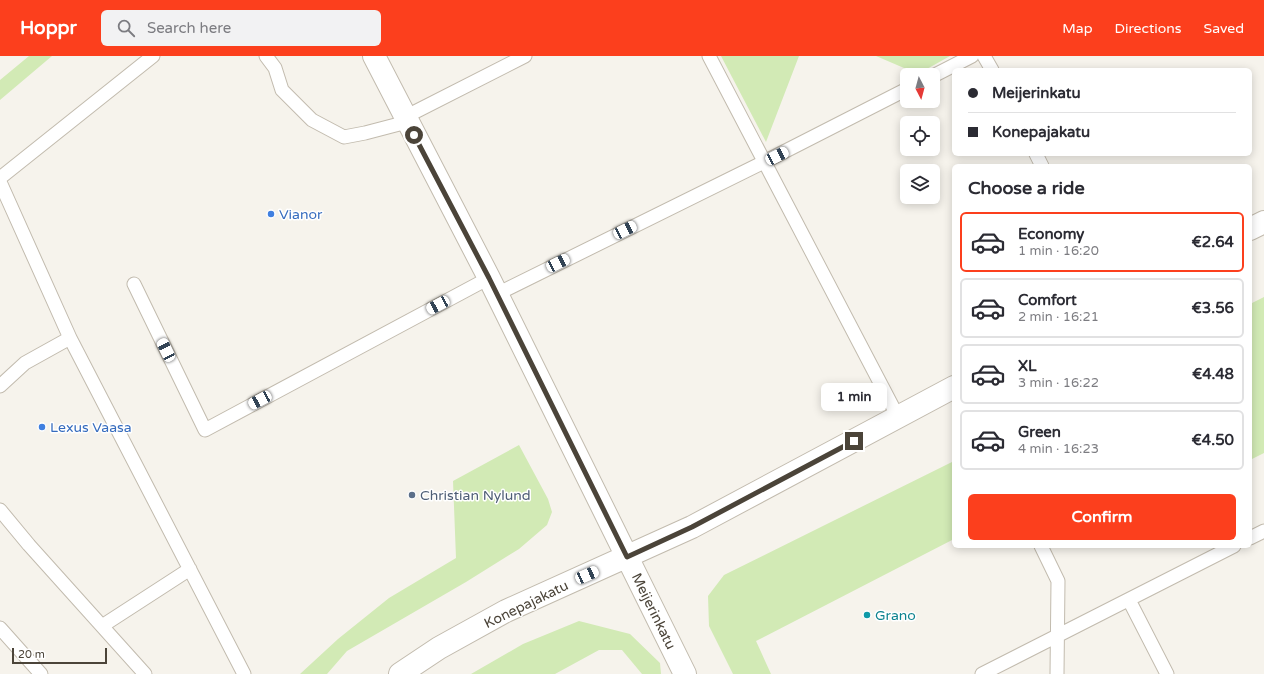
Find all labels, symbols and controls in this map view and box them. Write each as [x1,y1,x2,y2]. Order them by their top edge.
search box [101,10,381,46]
text: Hoppr [20,17,77,39]
icon: search [115,17,137,39]
text: Search here [147,19,231,37]
text: Map [1062,20,1093,37]
text: Directions [1115,20,1182,37]
text: Saved [1204,20,1244,37]
north arrow [900,68,940,108]
map controls [900,68,940,204]
text: Meijerinkatu [992,84,1081,102]
button: locate [900,116,940,156]
text: Konepajakatu [992,123,1090,141]
route start [405,126,423,144]
car [764,145,790,167]
button: layers [900,164,940,204]
text: Choose a ride [968,177,1085,199]
place label: Vianor [279,206,323,223]
marker: Vianor [266,209,276,219]
car [612,219,638,241]
icon: car [970,224,1006,260]
text: Economy [1018,225,1084,243]
text: €2.64 [1192,233,1234,251]
text: 1 min · 16:20 [1018,243,1099,259]
car [545,252,571,274]
icon: car [970,290,1006,326]
text: Comfort [1018,291,1077,309]
car [425,294,451,316]
text: €3.56 [1192,299,1234,317]
text: 2 min · 16:21 [1018,309,1099,325]
car [155,337,177,363]
icon: car [970,356,1006,392]
text: XL [1018,357,1037,375]
text: €4.48 [1192,365,1234,383]
text: 3 min · 16:22 [1018,375,1099,391]
callout: 1 min [821,383,887,411]
car [247,389,273,411]
text: 1 min [837,389,871,405]
place label: Lexus Vaasa [50,419,132,436]
marker: Lexus Vaasa [37,422,47,432]
icon: car [970,422,1006,458]
text: Green [1018,423,1061,441]
text: €4.50 [1192,431,1234,449]
route end [845,432,863,450]
text: 4 min · 16:23 [1018,441,1099,457]
place label: Christian Nylund [420,487,531,504]
marker: Christian Nylund [407,490,417,500]
button: Confirm [968,494,1236,540]
car [574,565,600,585]
street label: Meijerinkatu [628,570,679,652]
street label: Konepajakatu [481,577,571,632]
place label: Grano [875,607,916,624]
marker: Grano [862,610,872,620]
scale bar [12,646,107,665]
text: 20 m [18,648,45,661]

